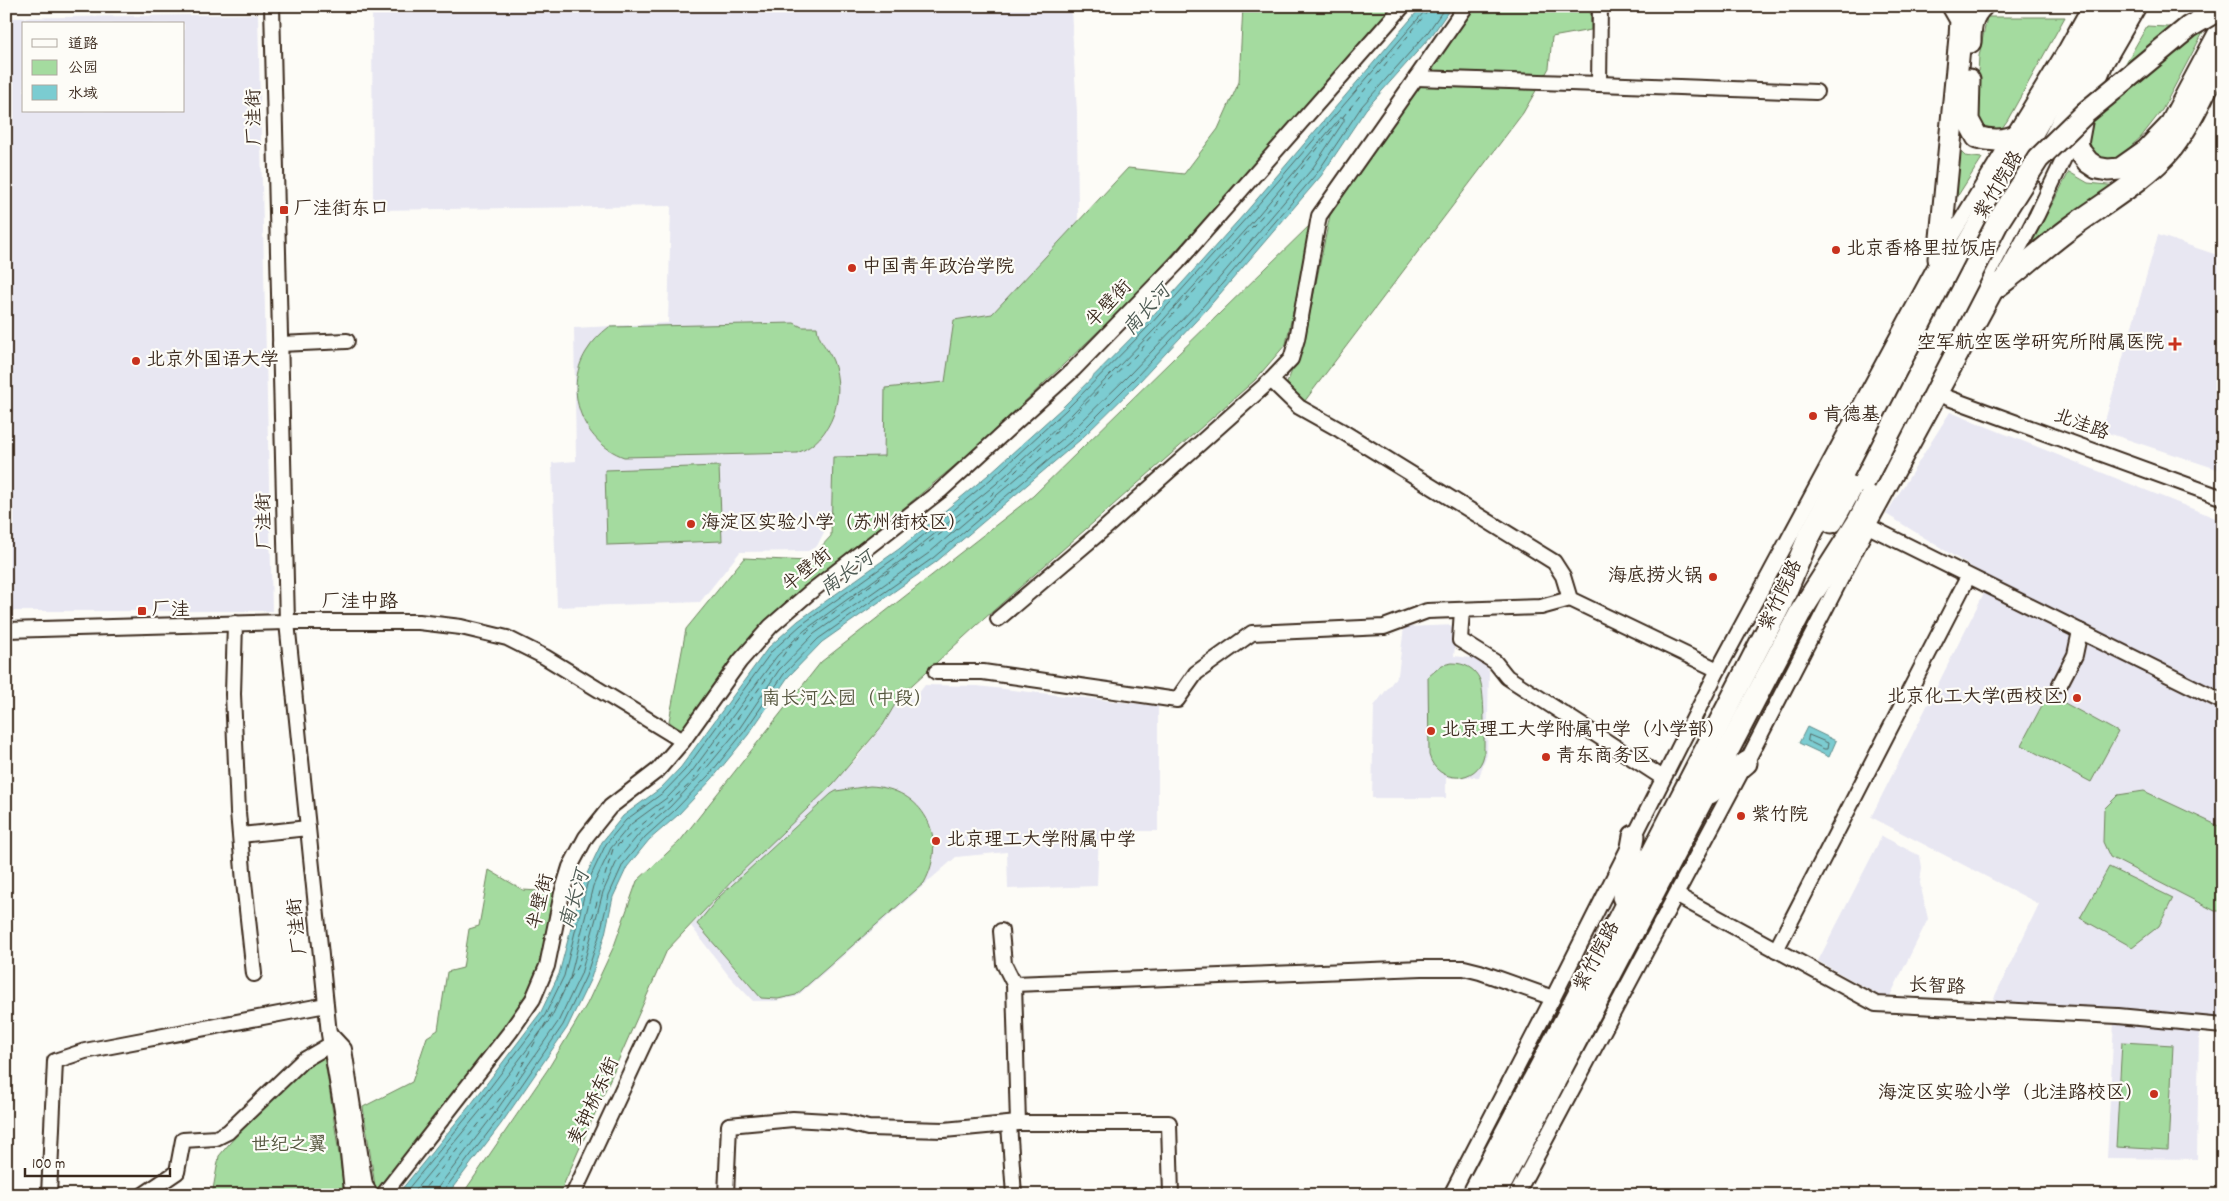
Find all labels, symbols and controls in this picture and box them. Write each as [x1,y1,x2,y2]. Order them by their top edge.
legend [22,22,185,112]
text: 道路 [68,34,98,56]
text: 公园 [68,58,98,80]
text: 水域 [68,84,98,106]
street label: 厂洼街 [242,88,270,146]
street label: 紫竹院路 [1969,146,2031,226]
place label: 厂洼街东口 [294,197,389,224]
marker: 厂洼街东口 [278,204,290,216]
place label: 北京香格里拉饭店 [1846,237,1998,264]
marker: 北京香格里拉饭店 [1830,244,1842,256]
place label: 中国青年政治学院 [862,255,1014,282]
marker: 中国青年政治学院 [846,262,858,274]
street label: 半壁街 [1080,275,1140,335]
water label: 南长河 [1118,277,1180,343]
place label: 空军航空医学研究所附属医院 [1917,331,2164,358]
marker: 空军航空医学研究所附属医院 [2168,337,2182,351]
place label: 北京外国语大学 [146,348,279,375]
marker: 北京外国语大学 [130,355,142,367]
place label: 肯德基 [1823,403,1880,430]
street label: 北洼路 [2050,404,2112,448]
marker: 肯德基 [1807,410,1819,422]
street label: 厂洼街 [252,492,280,550]
place label: 海淀区实验小学（苏州街校区） [701,511,967,538]
marker: 海淀区实验小学（苏州街校区） [685,518,697,530]
street label: 半壁街 [777,543,839,599]
water label: 南长河 [816,544,883,604]
street label: 紫竹院路 [1754,556,1810,636]
place label: 海底捞火锅 [1608,564,1703,591]
marker: 海底捞火锅 [1707,571,1719,583]
street label: 厂洼中路 [322,590,398,617]
place label: 厂洼 [152,598,190,625]
marker: 厂洼 [136,605,148,617]
place label: 北京化工大学(西校区) [1886,685,2067,712]
park label: 南长河公园（中段） [761,687,933,714]
marker: 北京化工大学(西校区) [2071,692,2083,704]
place label: 北京理工大学附属中学（小学部） [1441,718,1726,745]
marker: 北京理工大学附属中学（小学部） [1425,725,1437,737]
place label: 青东商务区 [1556,744,1651,771]
marker: 青东商务区 [1540,751,1552,763]
place label: 紫竹院 [1751,803,1808,830]
marker: 紫竹院 [1735,810,1747,822]
place label: 北京理工大学附属中学 [946,828,1136,855]
marker: 北京理工大学附属中学 [930,835,942,847]
water label: 南长河 [554,864,599,933]
street label: 半壁街 [522,871,562,933]
street label: 厂洼街 [283,896,315,956]
street label: 紫竹院路 [1568,917,1628,997]
street label: 长智路 [1908,973,1966,1003]
street label: 麦钟桥东街 [563,1053,627,1151]
place label: 海淀区实验小学（北洼路校区） [1878,1081,2144,1108]
marker: 海淀区实验小学（北洼路校区） [2148,1088,2160,1100]
park label: 世纪之翼 [251,1133,327,1160]
scale bar [25,1146,170,1178]
text: 100 m [32,1154,65,1176]

